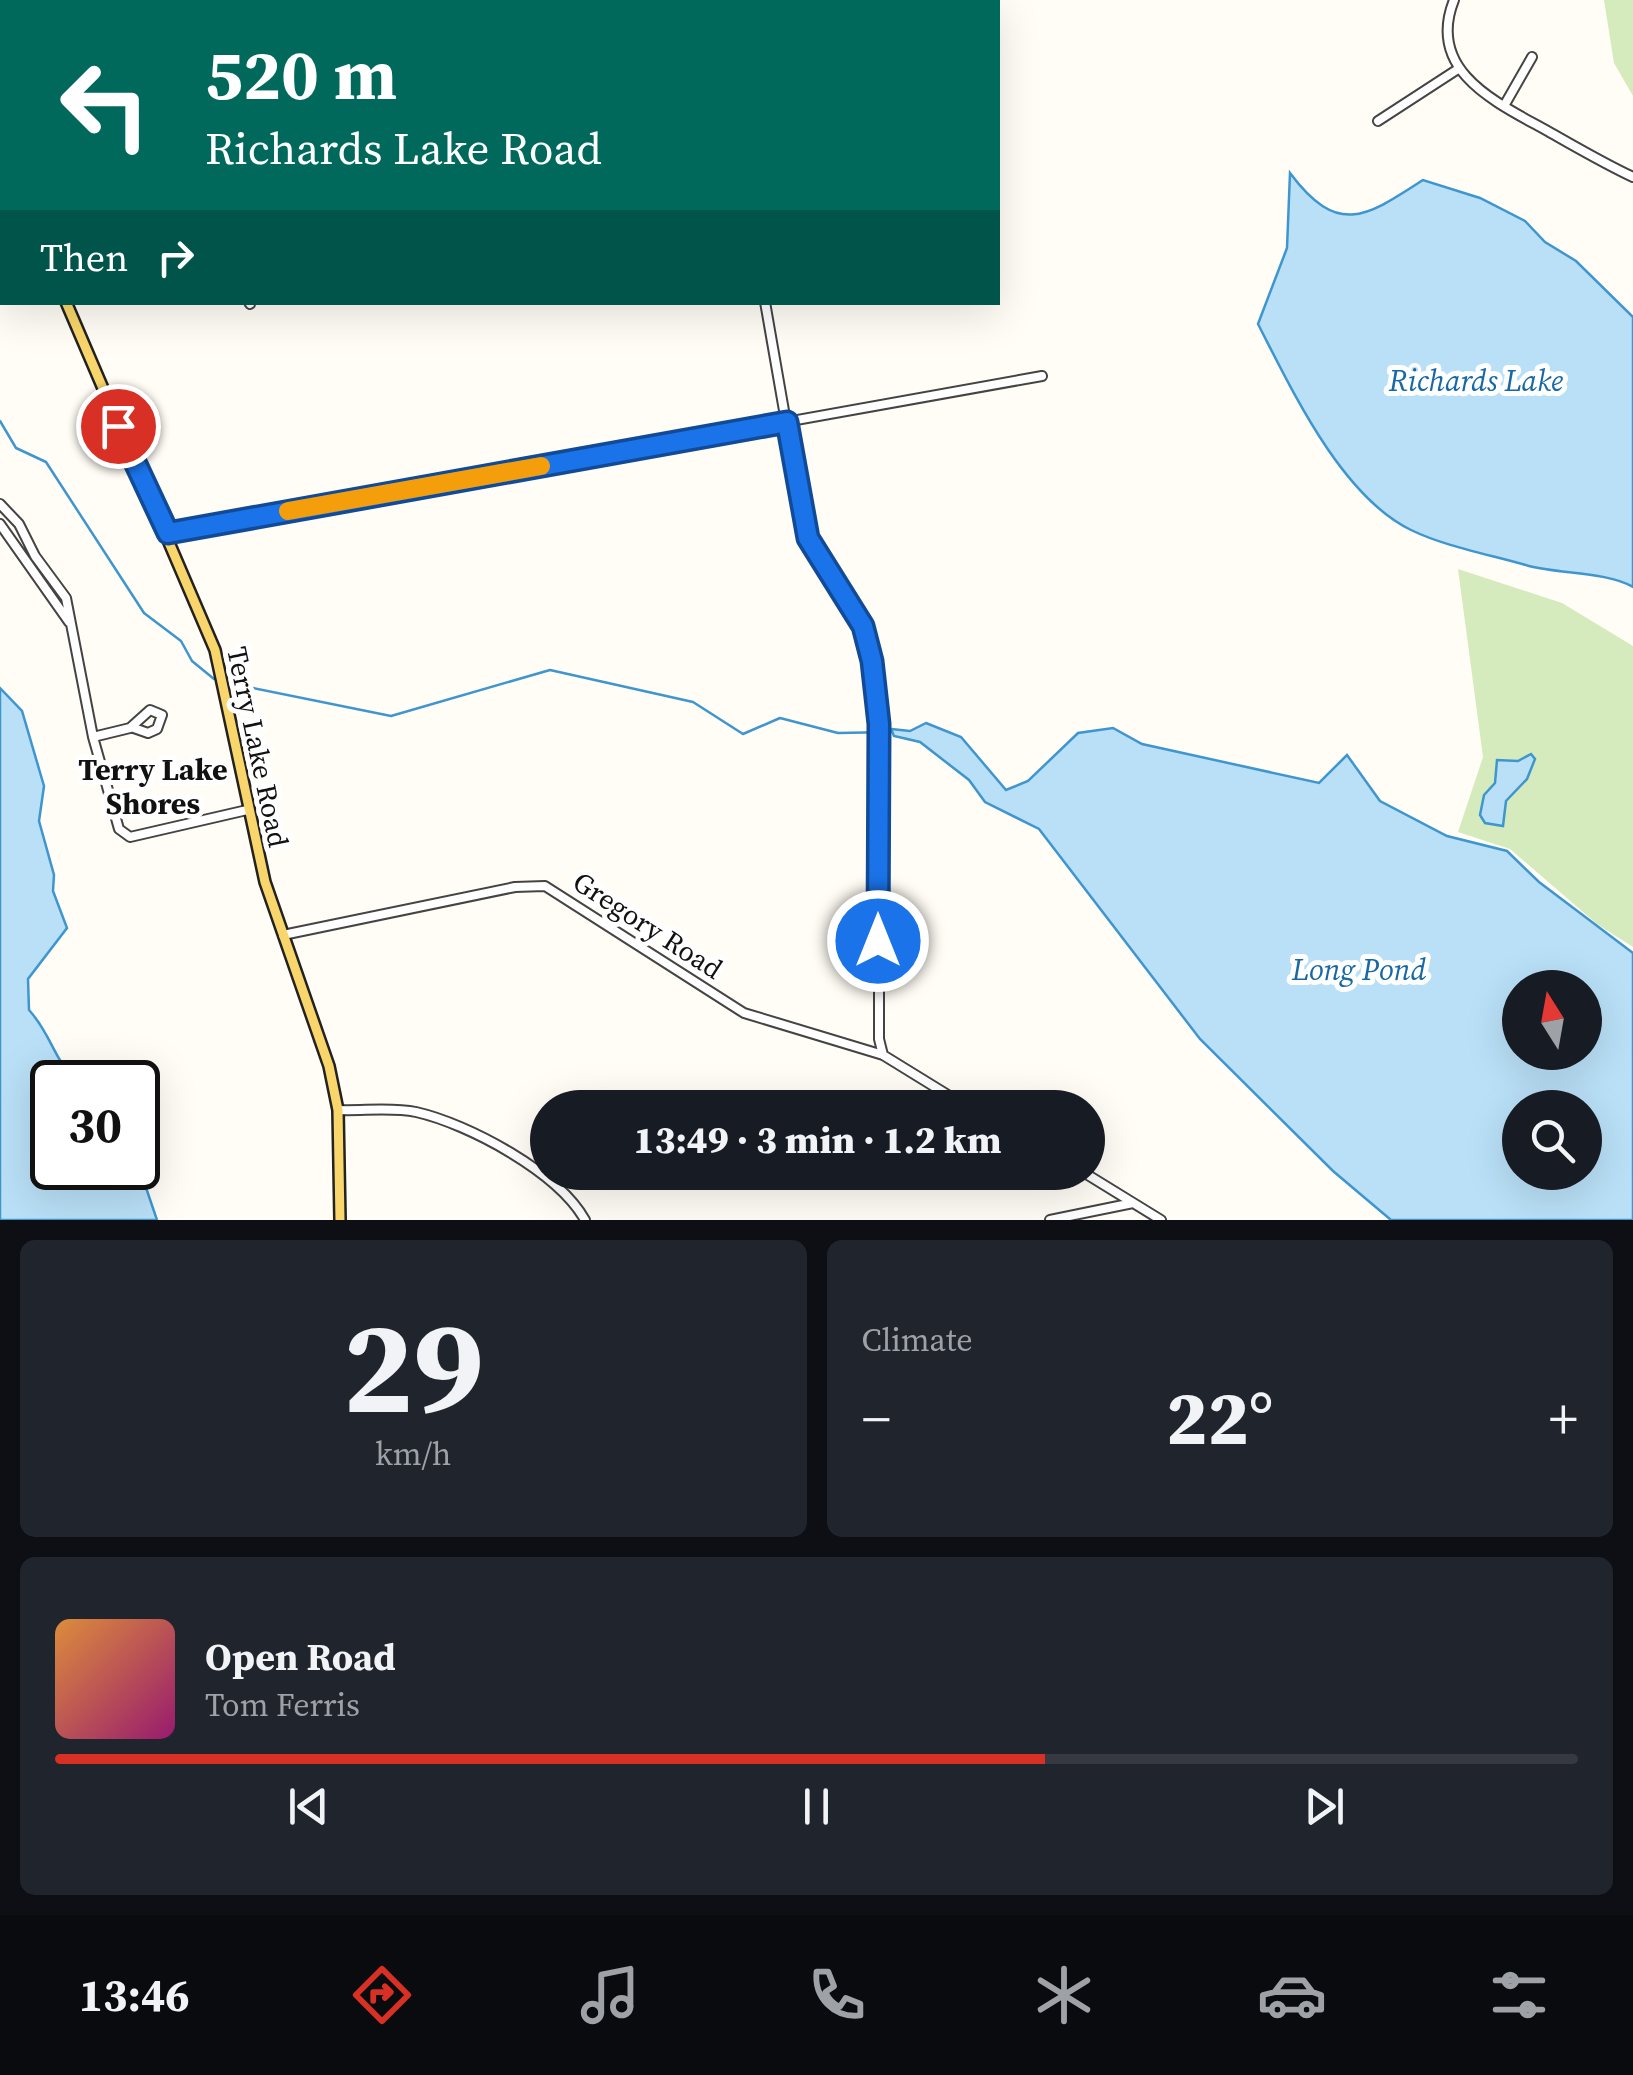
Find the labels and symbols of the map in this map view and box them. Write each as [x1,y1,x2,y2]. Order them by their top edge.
water label: Richards Lake [1388,360,1563,401]
pin [76,384,161,469]
street label: Terry Lake Road [218,643,298,851]
district label: Terry Lake Shores [78,749,228,824]
street label: Gregory Road [566,863,730,988]
position arrow [826,889,930,993]
water label: Long Pond [1291,949,1426,990]
north arrow [1502,970,1602,1070]
speed limit sign: 30 [30,1060,160,1190]

